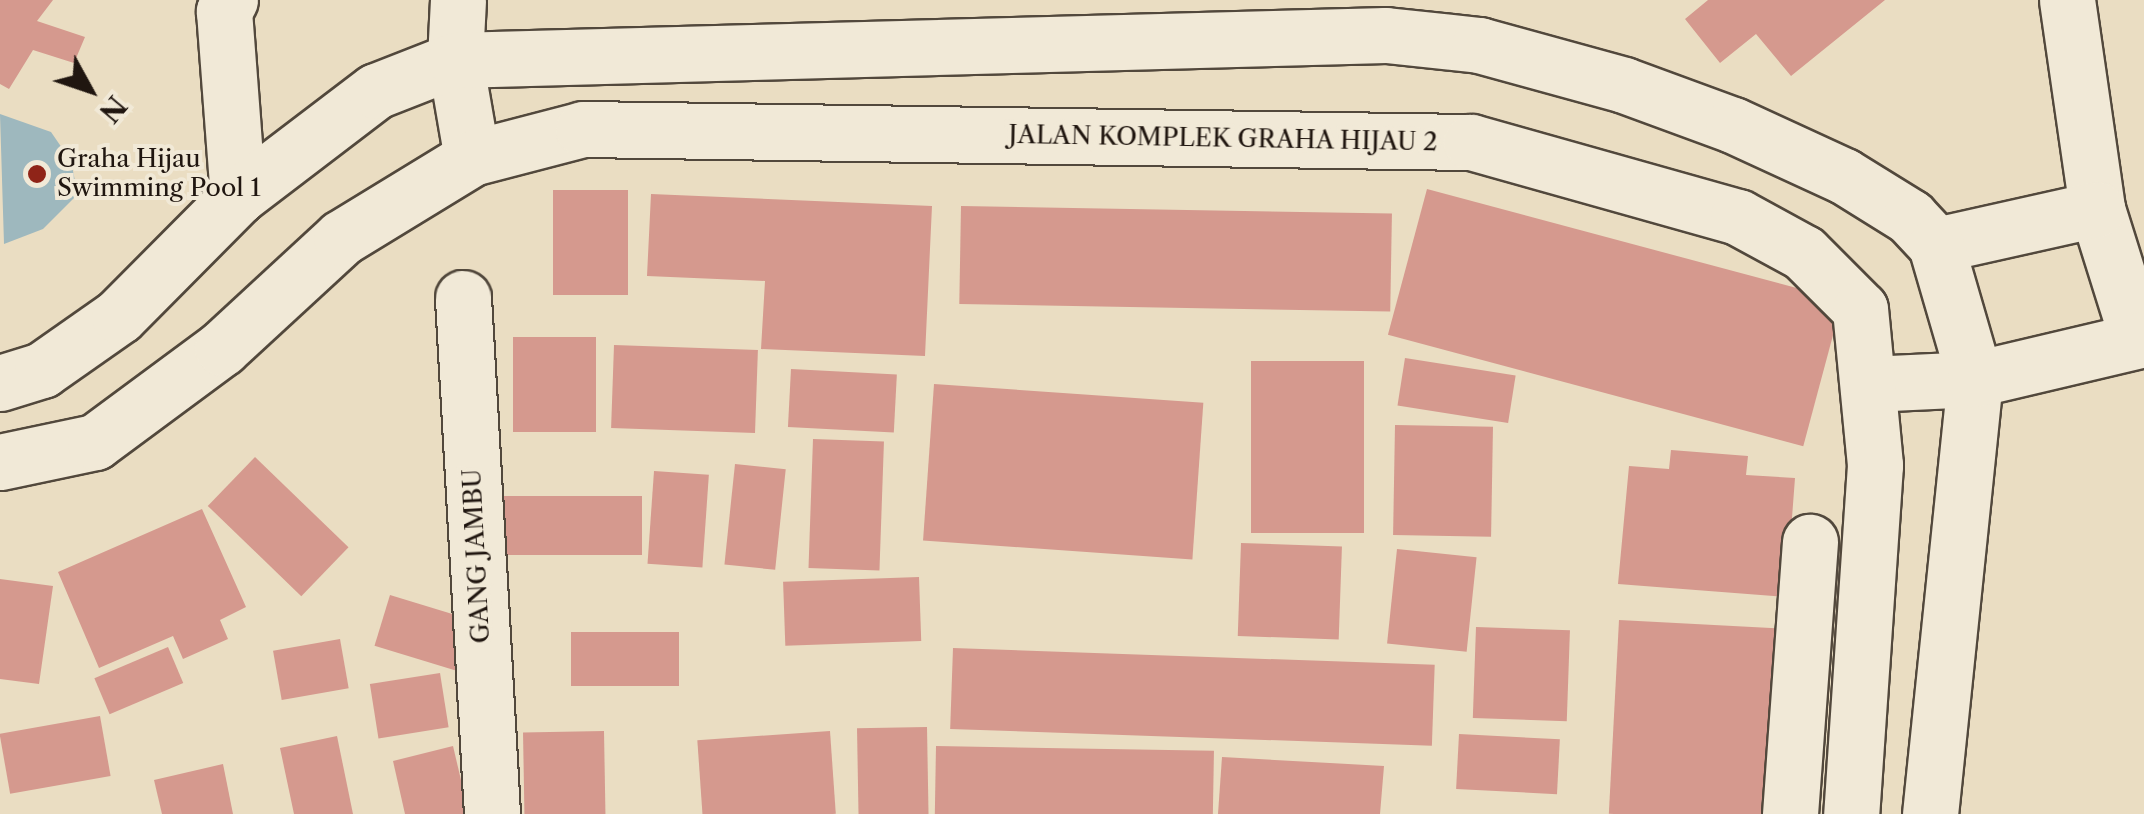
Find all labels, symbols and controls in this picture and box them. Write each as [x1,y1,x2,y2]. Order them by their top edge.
north arrow [40,40,140,140]
text: N [92,89,134,130]
street label: JALAN KOMPLEK GRAHA HIJAU 2 [1007,120,1439,158]
place label: Graha Hijau Swimming Pool 1 [57,145,261,204]
marker: Graha Hijau Swimming Pool 1 [26,163,48,185]
street label: GANG JAMBU [457,468,497,644]

